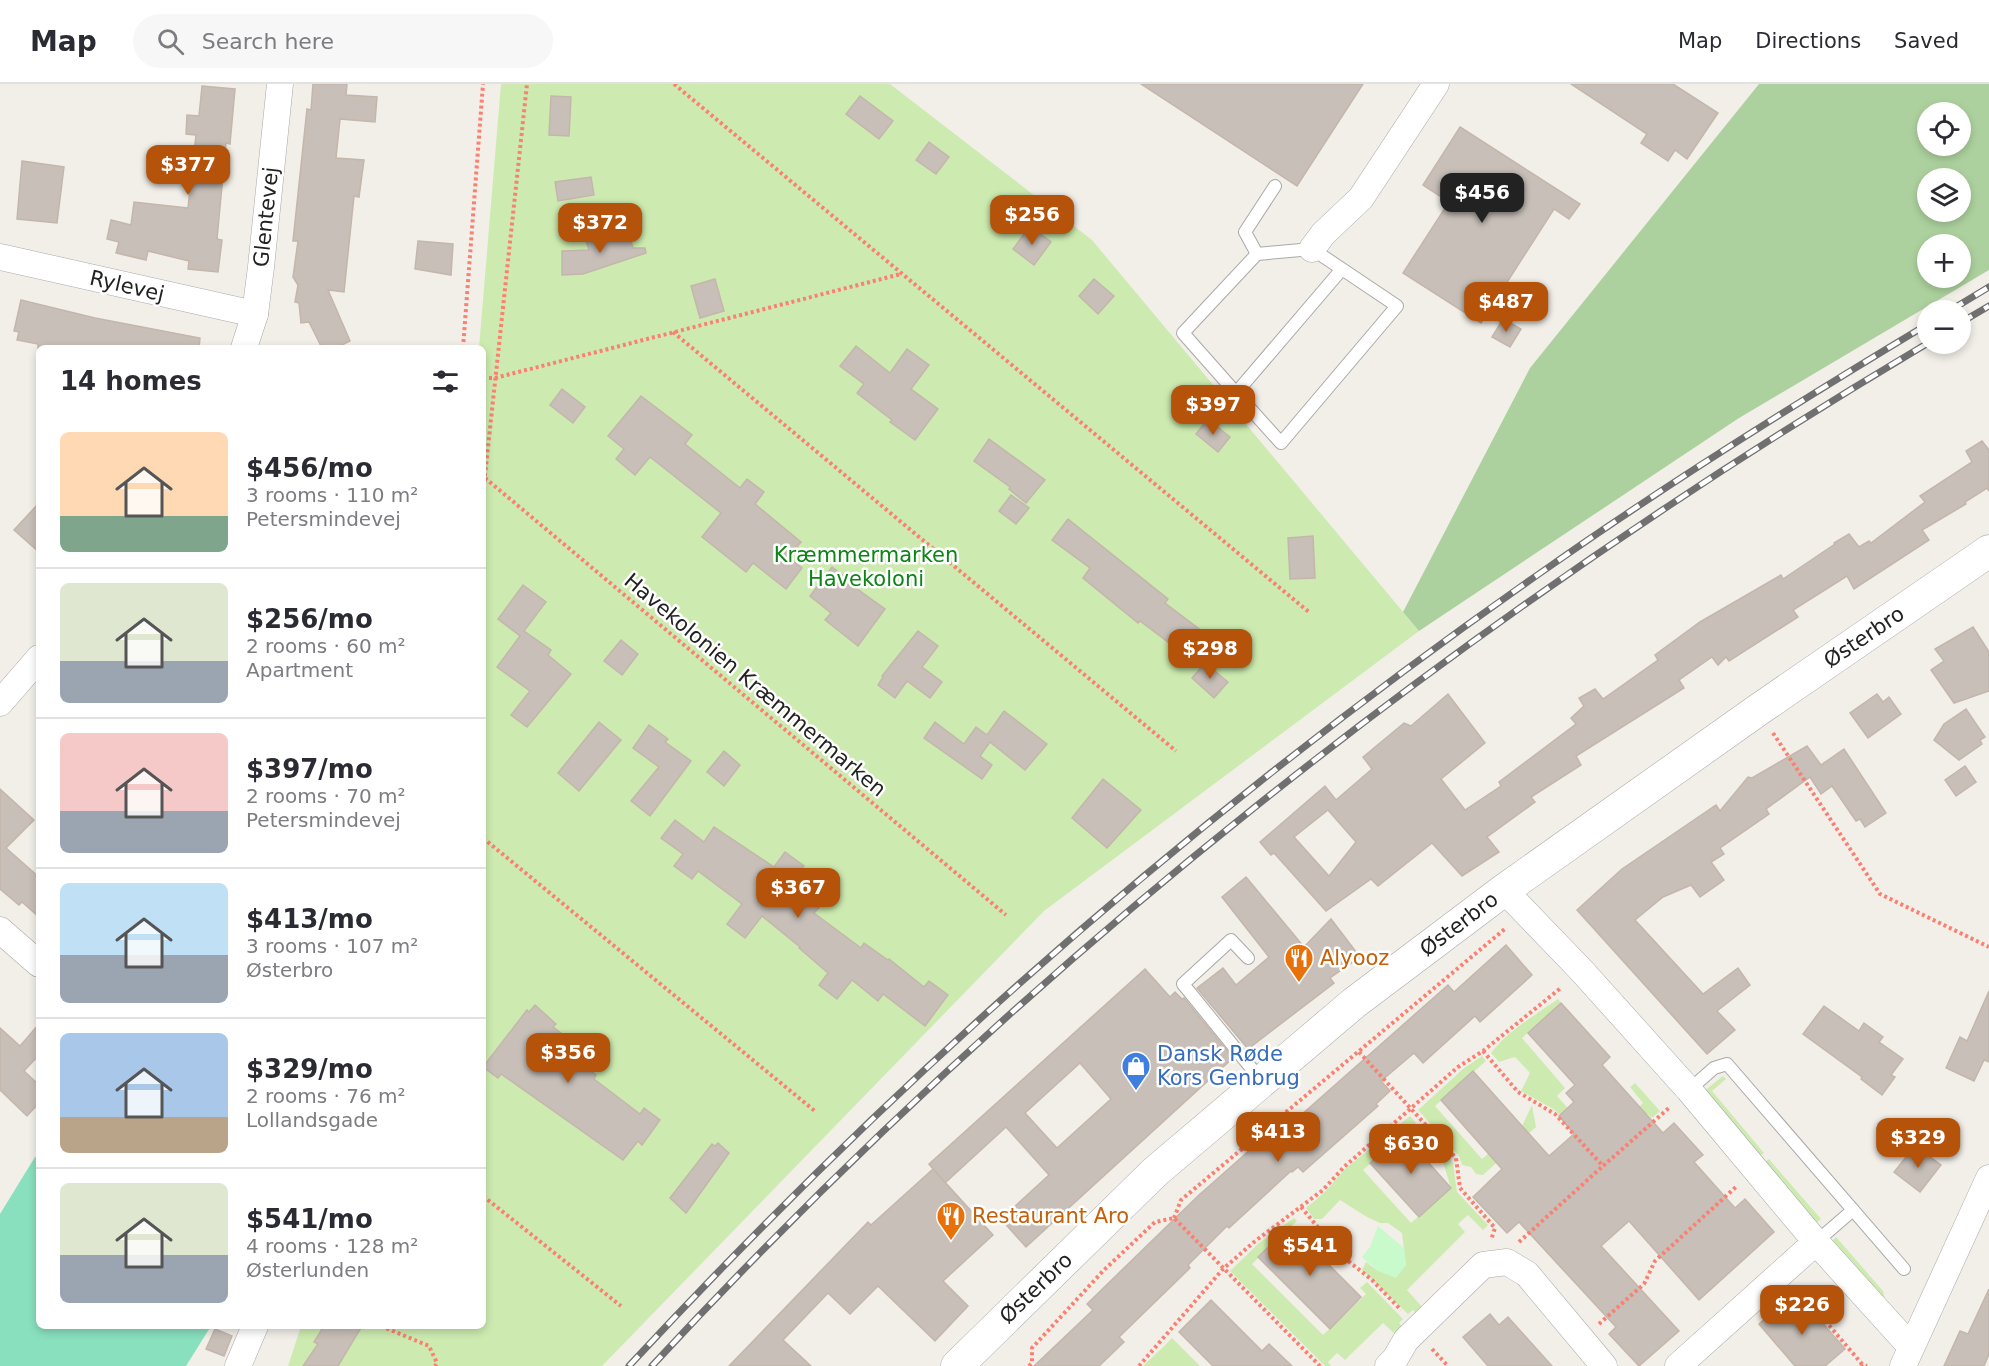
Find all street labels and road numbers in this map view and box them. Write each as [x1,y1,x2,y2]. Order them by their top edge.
street label: Glentevej [249,166,283,268]
street label: Rylevej [87,266,167,306]
street label: Havekolonien Kræmmermarken [619,569,891,801]
street label: Østerbro [1819,601,1909,673]
street label: Østerbro [1415,887,1503,961]
street label: Østerbro [995,1248,1077,1328]

